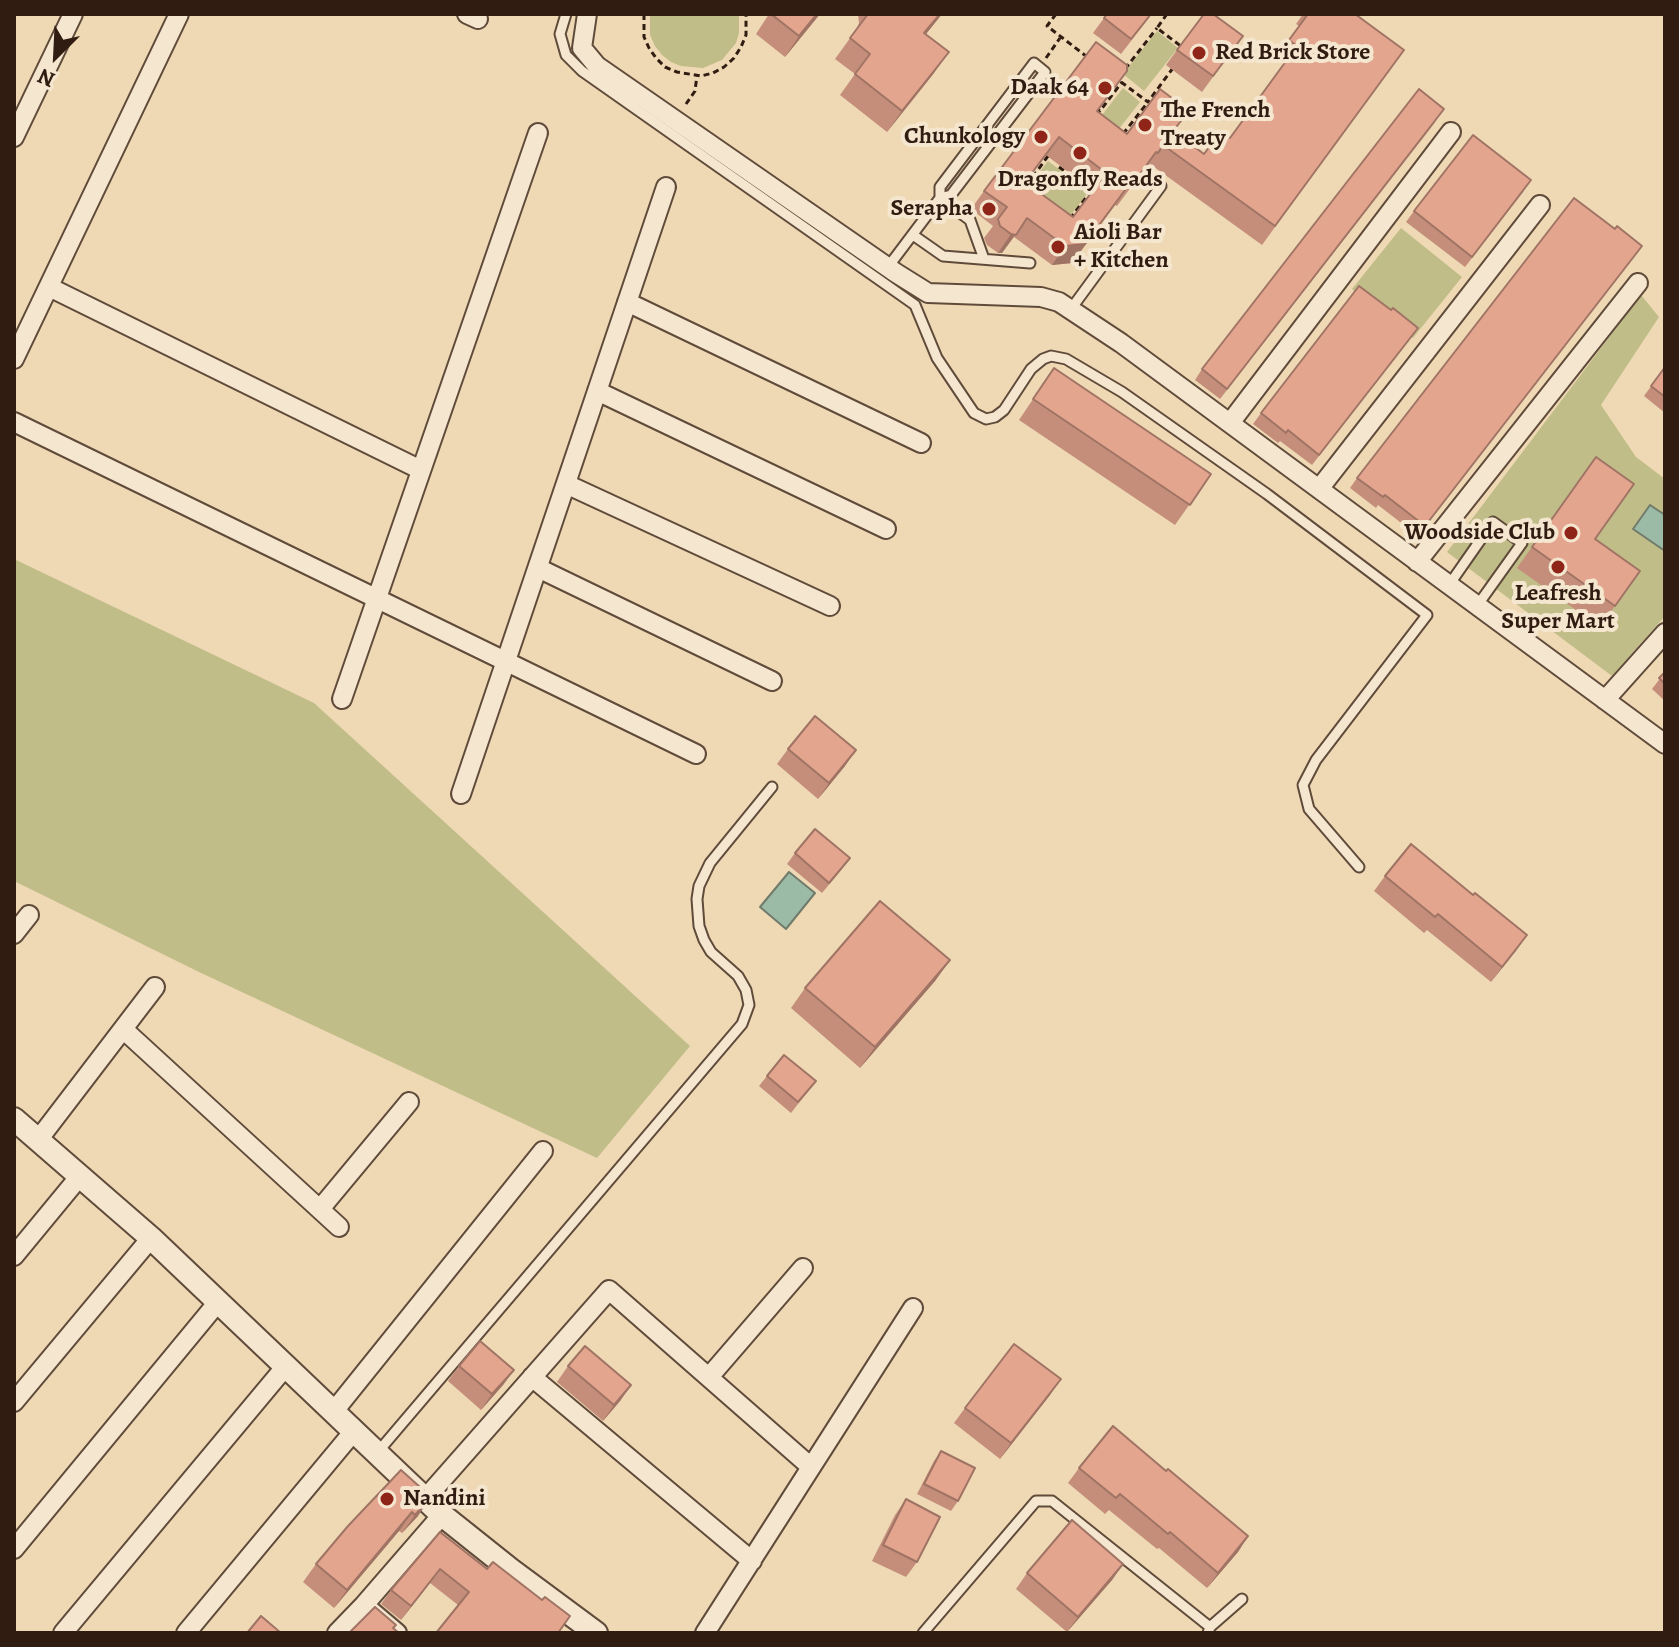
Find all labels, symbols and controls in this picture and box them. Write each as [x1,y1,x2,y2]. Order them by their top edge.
north arrow [16,16,96,96]
place label: Red Brick Store [1215,39,1370,67]
marker: Red Brick Store [1190,44,1208,62]
text: N [33,61,60,95]
place label: Daak 64 [1010,74,1089,102]
marker: Daak 64 [1096,79,1114,97]
place label: The French Treaty [1161,97,1271,153]
marker: The French Treaty [1136,116,1154,134]
place label: Chunkology [904,123,1025,151]
marker: Chunkology [1032,128,1050,146]
marker: Dragonfly Reads [1071,144,1089,162]
place label: Dragonfly Reads [997,166,1163,194]
place label: Serapha [891,195,973,223]
marker: Serapha [980,200,998,218]
place label: Aioli Bar + Kitchen [1074,219,1169,275]
marker: Aioli Bar + Kitchen [1049,238,1067,256]
place label: Woodside Club [1404,519,1555,547]
marker: Woodside Club [1562,524,1580,542]
marker: Leafresh Super Mart [1549,558,1567,576]
place label: Leafresh Super Mart [1501,580,1615,636]
place label: Nandini [403,1485,486,1513]
marker: Nandini [378,1490,396,1508]

